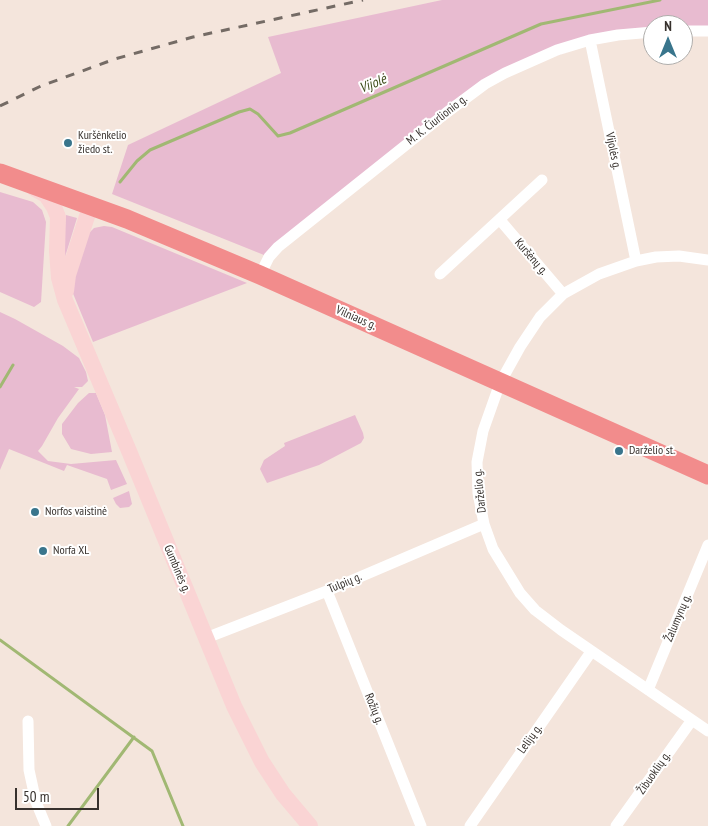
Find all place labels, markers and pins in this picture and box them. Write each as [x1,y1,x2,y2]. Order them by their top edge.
place label: Kuršėnkelio žiedo st. [78,129,127,157]
marker: Kuršėnkelio žiedo st. [62,137,74,149]
place label: Darželio st. [629,444,675,458]
marker: Darželio st. [613,445,625,457]
place label: Norfos vaistinė [45,505,107,519]
marker: Norfos vaistinė [29,506,41,518]
place label: Norfa XL [53,544,89,558]
marker: Norfa XL [37,545,49,557]

